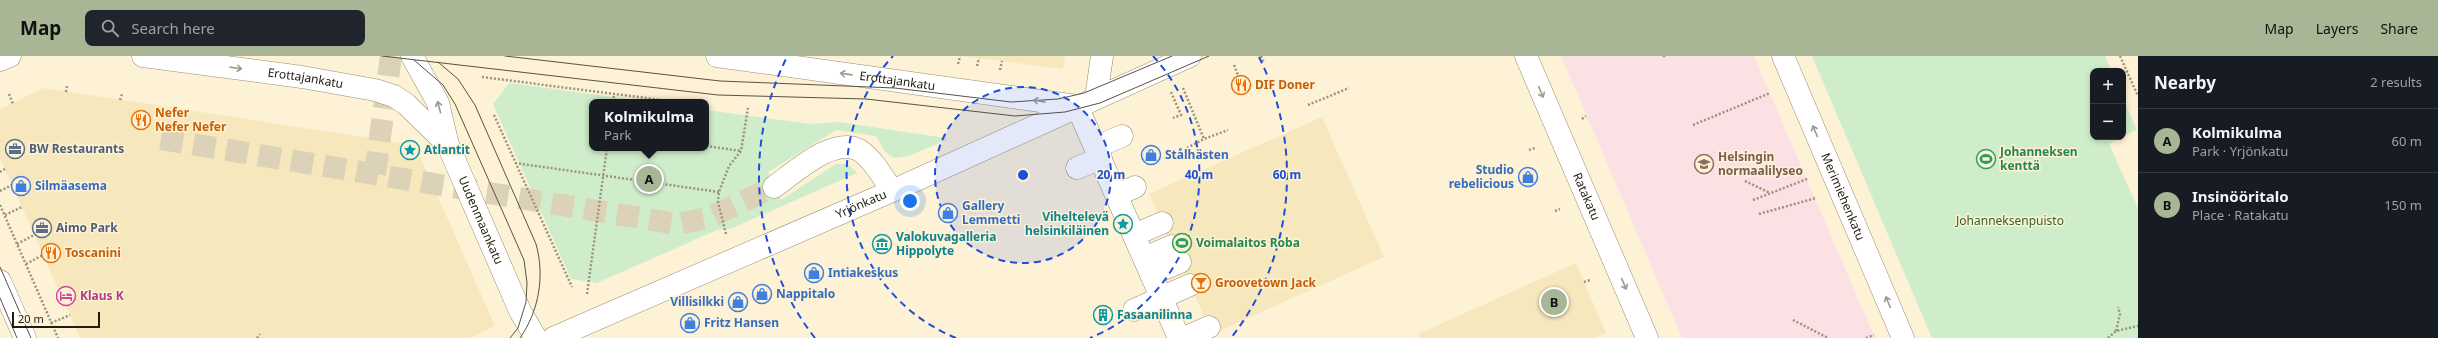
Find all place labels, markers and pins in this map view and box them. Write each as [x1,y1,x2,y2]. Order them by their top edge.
restaurant icon: DIF Doner [1230,74,1252,96]
place label: DIF Doner [1255,76,1315,93]
place label: Nefer Nefer Nefer [155,104,227,135]
restaurant icon: Nefer Nefer Nefer [130,109,152,131]
office icon: BW Restaurants [4,138,26,160]
place icon: Atlantit [399,139,421,161]
place label: BW Restaurants [29,140,124,157]
place label: Atlantit [424,141,470,158]
place label: Johanneksen kenttä [1999,143,2078,174]
shop icon: Stålhästen [1140,144,1162,166]
place label: Stålhästen [1165,146,1229,163]
place label: Helsingin normaalilyseo [1718,148,1803,179]
sports icon: Johanneksen kenttä [1975,148,1997,170]
school or university icon: Helsingin normaalilyseo [1693,153,1715,175]
place label: Studio rebelicious [1449,161,1514,192]
pin: A [636,164,662,194]
shop icon: Studio rebelicious [1517,166,1539,188]
centre of rings [1016,168,1030,182]
shop icon: Silmäasema [10,175,32,197]
place label: Silmäasema [35,177,107,194]
place label: Gallery Lemmetti [962,197,1020,228]
shop icon: Gallery Lemmetti [937,202,959,224]
place label: Viheltelevä helsinkiläinen [1025,208,1109,239]
place icon: Viheltelevä helsinkiläinen [1112,213,1134,235]
office icon: Aimo Park [31,217,53,239]
place label: Aimo Park [56,219,118,236]
place label: Valokuvagalleria Hippolyte [896,228,996,259]
sports icon: Voimalaitos Roba [1171,232,1193,254]
museum icon: Valokuvagalleria Hippolyte [871,233,893,255]
place label: Voimalaitos Roba [1196,234,1300,251]
restaurant icon: Toscanini [40,242,62,264]
place label: Toscanini [65,244,121,261]
shop icon: Intiakeskus [803,262,825,284]
place label: Intiakeskus [828,264,898,281]
bar icon: Groovetown Jack [1190,272,1212,294]
place label: Groovetown Jack [1215,274,1317,291]
shop icon: Nappitalo [751,283,773,305]
hotel icon: Klaus K [55,285,77,307]
place label: Nappitalo [776,285,835,302]
place label: Klaus K [80,287,124,304]
pin: B [1541,287,1567,317]
shop icon: Villisilkki [727,291,749,313]
place label: Villisilkki [670,293,724,310]
building icon: Fasaanilinna [1092,304,1114,326]
place label: Fasaanilinna [1117,306,1193,323]
shop icon: Fritz Hansen [679,312,701,334]
place label: Fritz Hansen [704,314,779,331]

